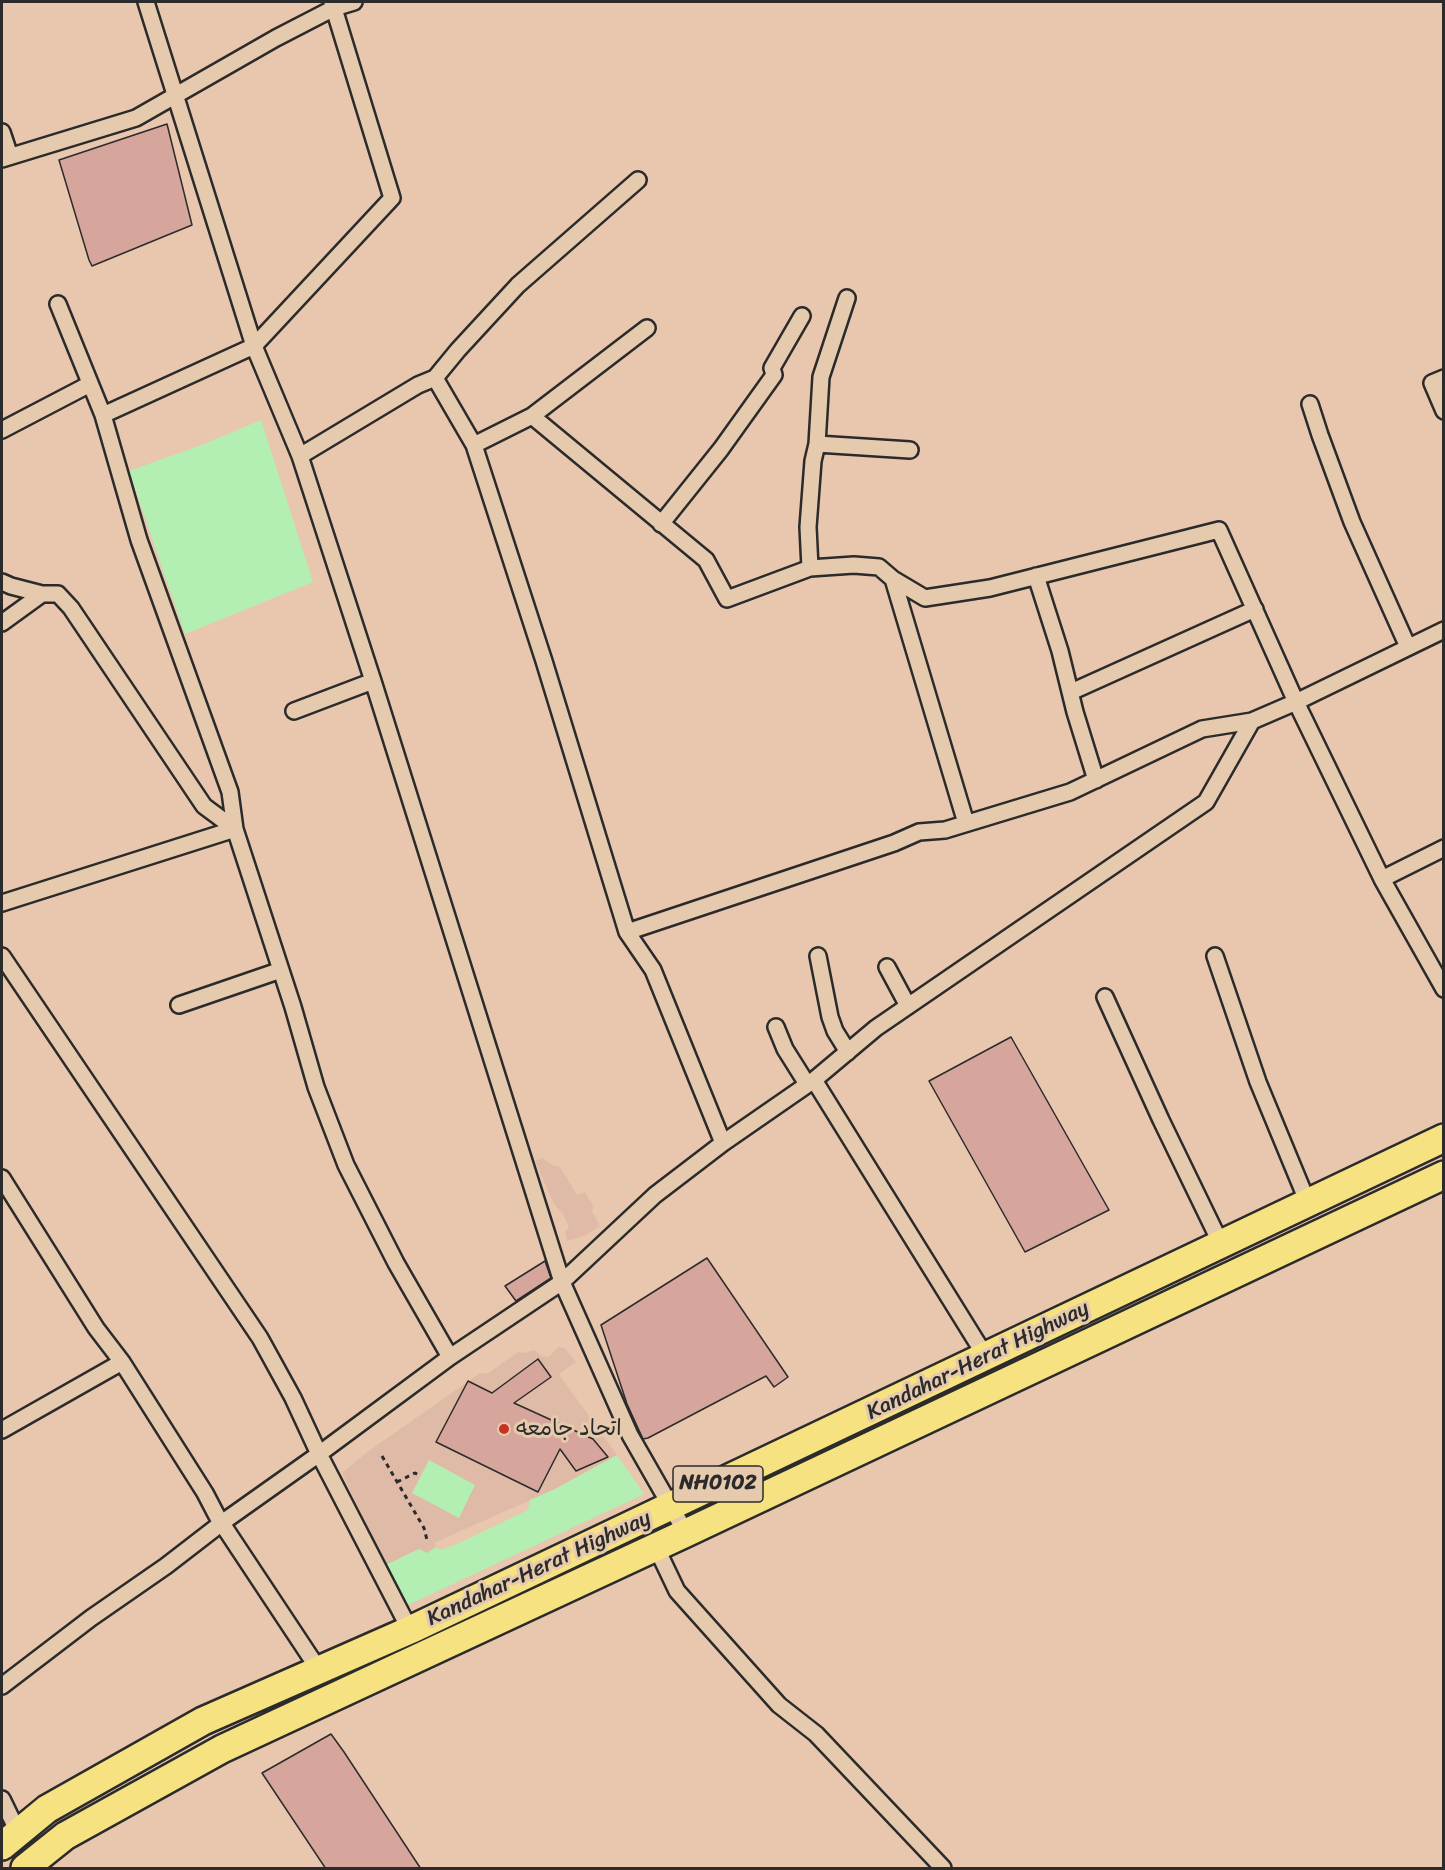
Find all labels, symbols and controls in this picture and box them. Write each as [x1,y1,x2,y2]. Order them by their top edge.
street label: Kandahar-Herat Highway [862,1296,1094,1426]
place label: اتحاد جامعه [516,1416,622,1442]
marker: اتحاد جامعه [497,1422,511,1436]
road number: NH0102 [673,1466,763,1502]
street label: Kandahar-Herat Highway [423,1505,655,1633]

